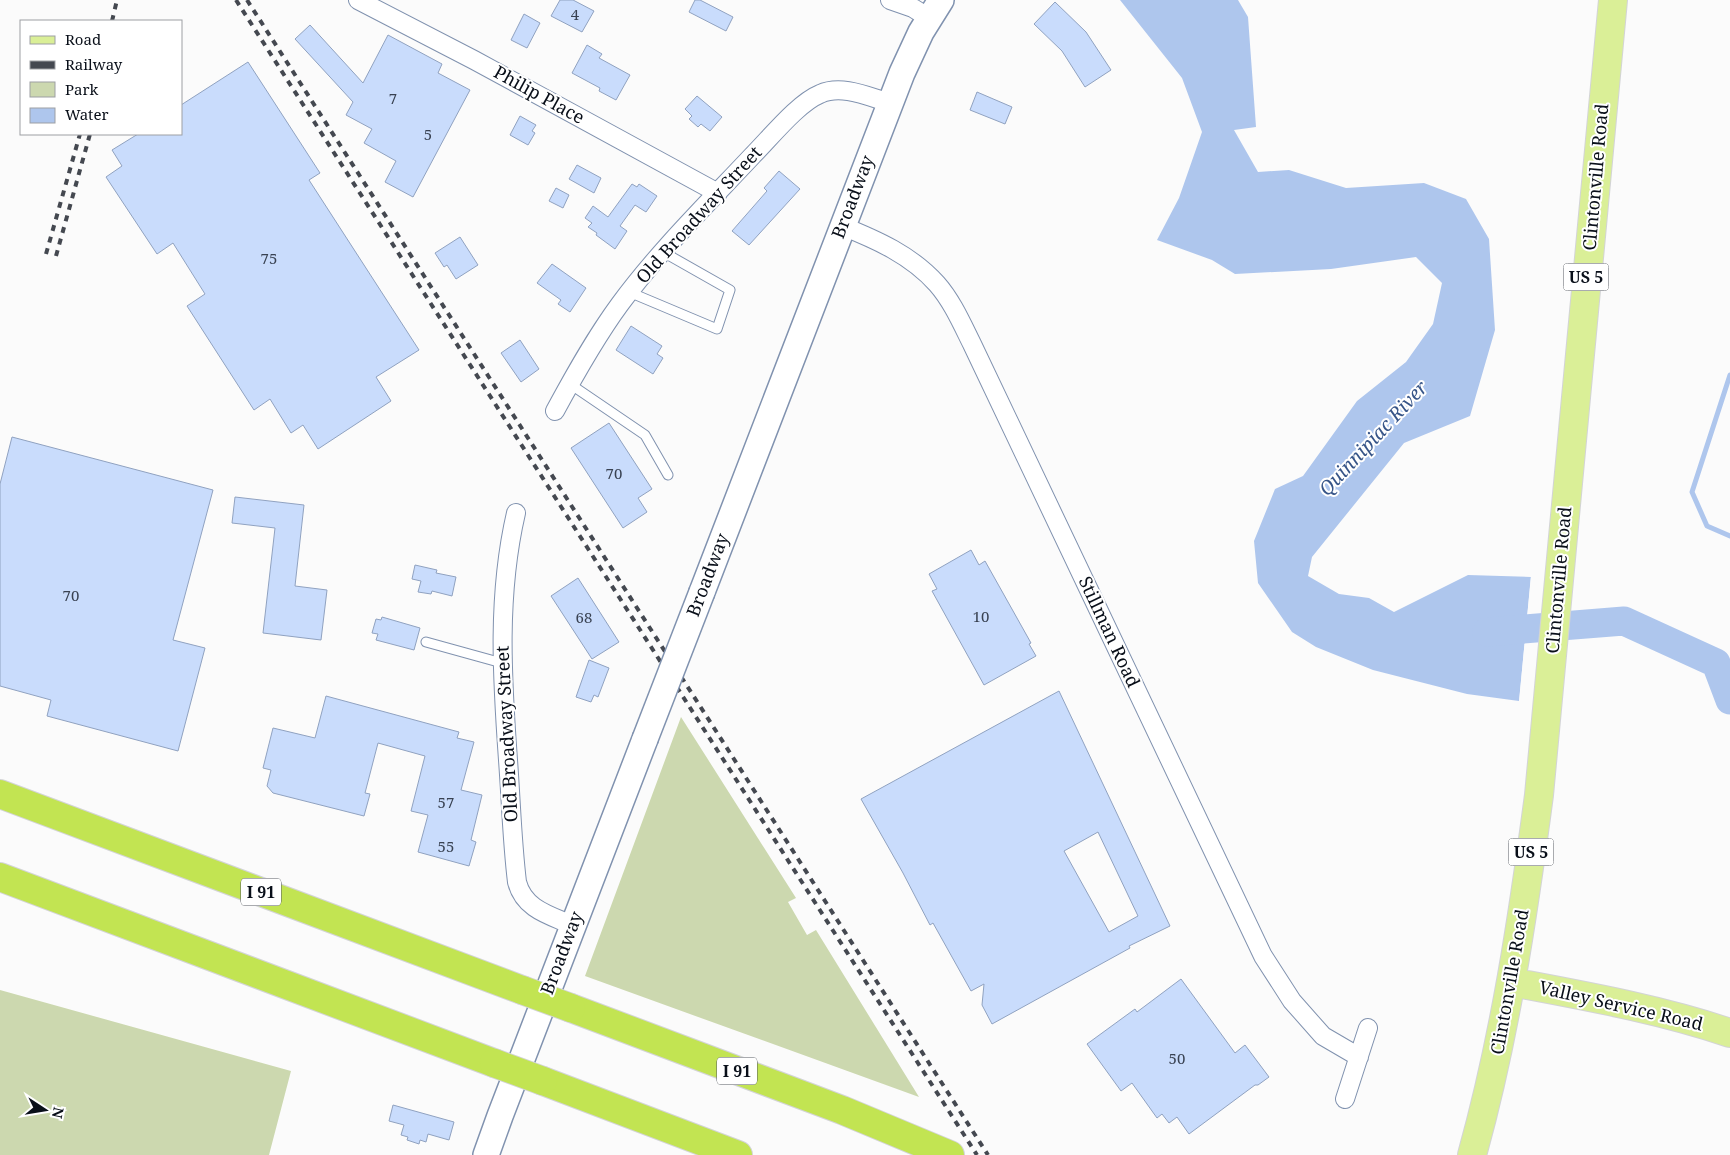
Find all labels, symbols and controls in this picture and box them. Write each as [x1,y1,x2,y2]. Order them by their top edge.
house number: 4 [571,4,580,24]
legend [20,20,182,135]
text: Road [65,29,101,49]
text: Railway [65,54,123,74]
street label: Philip Place [490,59,589,129]
text: Park [65,79,99,99]
house number: 7 [389,88,397,108]
street label: Clintonville Road [1577,102,1613,251]
text: Water [65,104,108,124]
house number: 5 [424,124,432,144]
street label: Old Broadway Street [630,141,766,288]
street label: Broadway [825,151,879,242]
house number: 75 [261,248,277,268]
road number: US 5 [1564,264,1608,290]
water label: Quinnipiac River [1313,375,1433,501]
house number: 70 [606,463,622,483]
street label: Clintonville Road [1540,505,1576,654]
street label: Broadway [680,529,734,620]
street label: Stillman Road [1074,572,1146,691]
house number: 70 [63,585,79,605]
house number: 10 [973,606,989,626]
house number: 68 [576,607,592,627]
street label: Old Broadway Street [489,645,523,823]
house number: 57 [438,792,454,812]
house number: 55 [438,836,454,856]
road number: US 5 [1508,839,1554,866]
road number: I 91 [241,879,281,906]
street label: Broadway [534,907,588,998]
street label: Clintonville Road [1484,907,1534,1056]
street label: Valley Service Road [1537,974,1706,1036]
house number: 50 [1169,1048,1185,1068]
road number: I 91 [717,1058,757,1084]
north arrow [20,1085,70,1135]
text: N [48,1105,69,1120]

